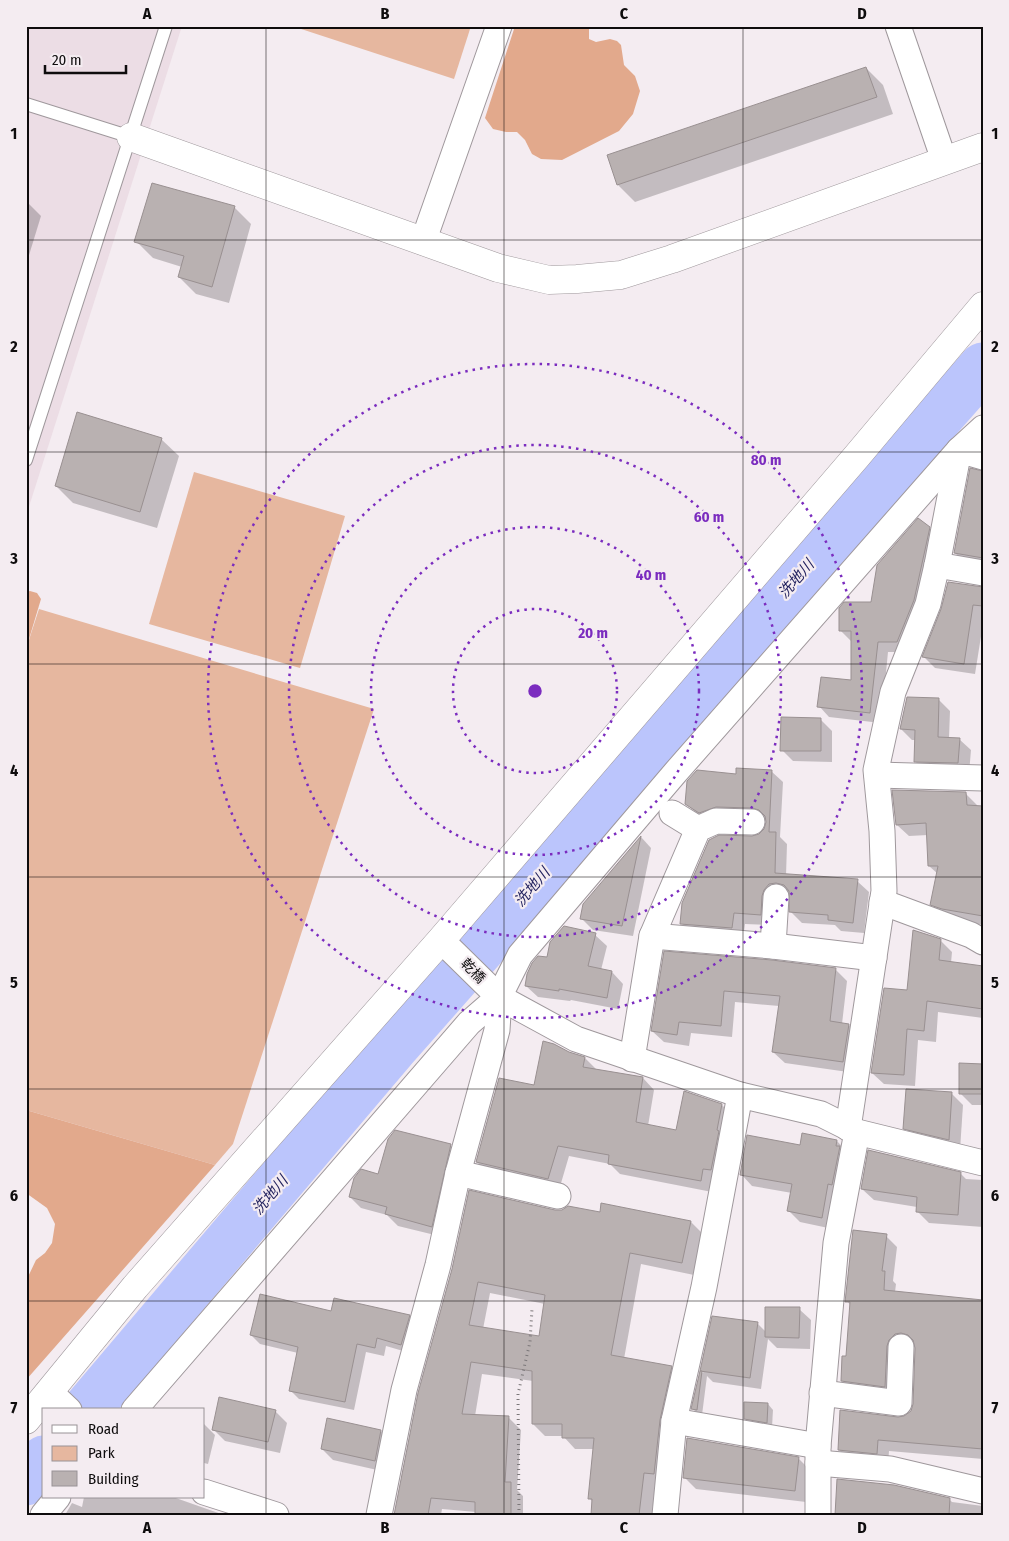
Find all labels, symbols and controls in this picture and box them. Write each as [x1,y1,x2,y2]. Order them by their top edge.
text: A [142,4,152,23]
text: B [381,4,390,23]
text: C [620,4,629,23]
text: D [857,4,867,23]
scale bar [45,42,126,74]
text: 20 m [52,51,82,69]
text: 1 [11,124,17,143]
text: 1 [992,124,998,143]
text: 2 [9,337,18,356]
text: 2 [990,337,999,356]
text: 80 m [751,451,781,469]
text: 60 m [694,508,724,526]
text: 3 [9,549,18,568]
text: 3 [990,549,999,568]
water label: 洗地川 [774,555,819,602]
text: 40 m [636,566,666,584]
text: 20 m [577,624,608,642]
centre of rings [526,682,544,700]
text: 4 [10,761,18,780]
text: 4 [991,761,999,780]
water label: 洗地川 [511,862,555,910]
street label: 乾橋 [457,955,489,987]
text: 5 [10,973,18,992]
text: 5 [991,973,999,992]
water label: 洗地川 [249,1170,293,1218]
text: 6 [10,1186,18,1205]
text: 6 [991,1186,999,1205]
text: 7 [11,1398,18,1417]
text: 7 [992,1398,999,1417]
legend [42,1408,205,1498]
text: Road [88,1420,119,1438]
text: Park [88,1444,115,1462]
text: Building [88,1470,139,1488]
text: A [142,1518,152,1537]
text: B [381,1518,390,1537]
text: C [620,1518,629,1537]
text: D [857,1518,867,1537]

